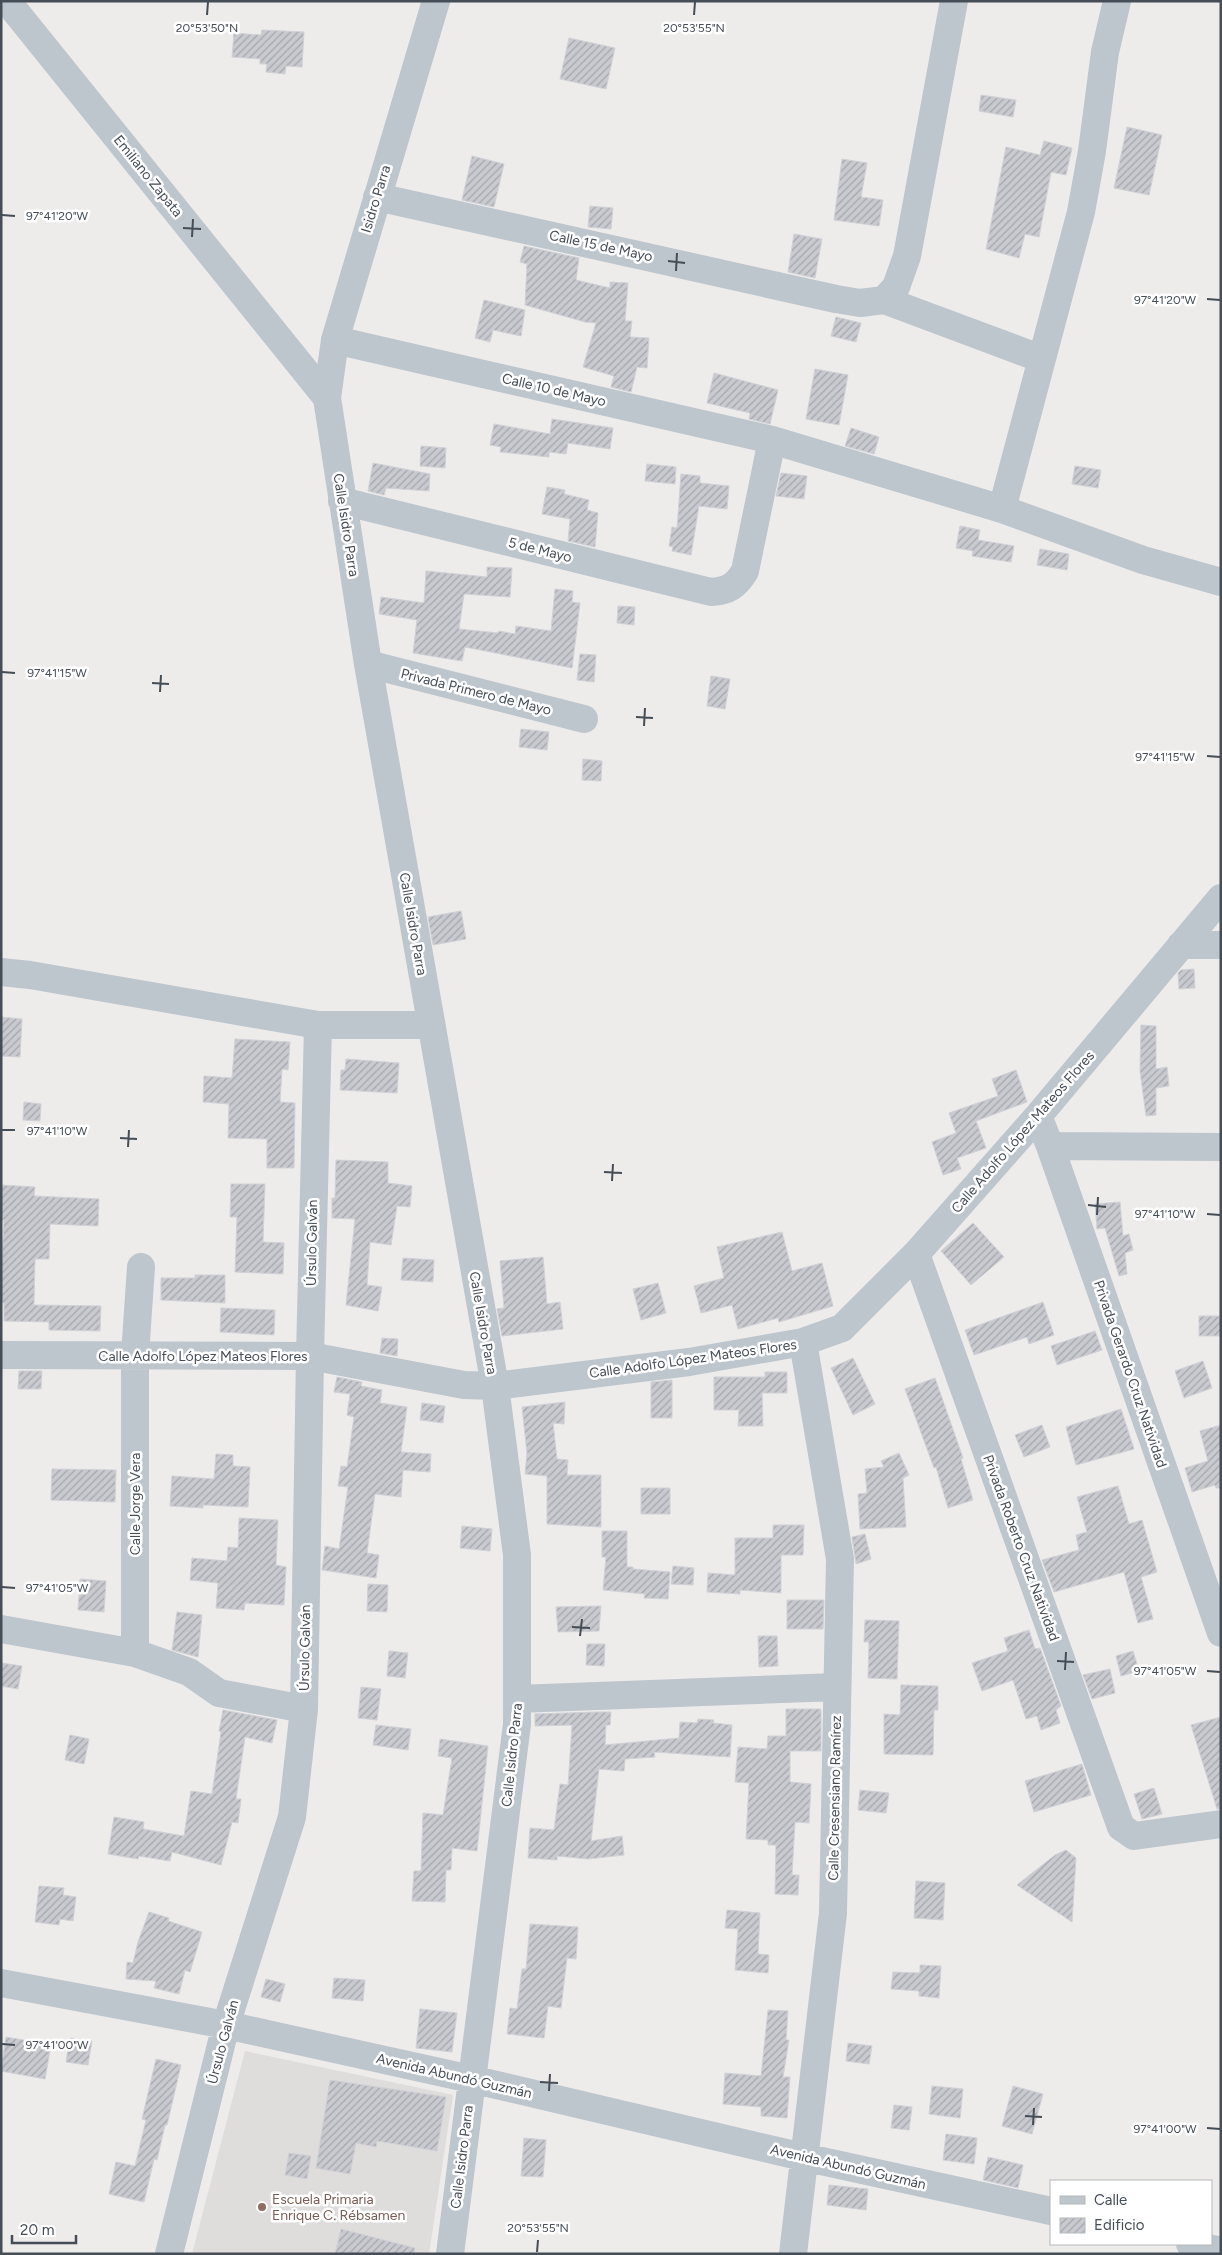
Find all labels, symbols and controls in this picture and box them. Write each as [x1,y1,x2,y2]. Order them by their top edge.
text: 20°53'50"N [176,21,238,35]
text: 20°53'55"N [663,21,725,35]
street label: Emiliano Zapata [110,132,186,220]
street label: Isidro Parra [358,163,394,235]
text: 97°41'20"W [26,209,89,223]
street label: Calle 15 de Mayo [548,227,654,265]
text: 97°41'20"W [1134,293,1197,307]
street label: Calle 10 de Mayo [500,370,608,410]
street label: Calle Isidro Parra [329,472,363,578]
street label: 5 de Mayo [506,534,574,566]
street label: Privada Primero de Mayo [399,665,553,719]
text: 97°41'15"W [27,666,87,680]
text: 97°41'15"W [1135,750,1195,764]
street label: Calle Isidro Parra [396,871,430,977]
street label: Calle Adolfo López Mateos Flores [948,1047,1098,1217]
text: 97°41'10"W [27,1124,88,1138]
street label: Úrsulo Galván [303,1199,321,1286]
text: 97°41'10"W [1135,1207,1196,1221]
street label: Calle Isidro Parra [466,1270,500,1376]
street label: Privada Gerardo Cruz Natividad [1090,1278,1170,1470]
street label: Calle Adolfo López Mateos Flores [588,1336,798,1382]
street label: Calle Adolfo López Mateos Flores [98,1348,308,1365]
street label: Calle Jorge Vera [127,1453,144,1555]
street label: Privada Roberto Cruz Natividad [979,1453,1063,1643]
text: 97°41'05"W [26,1581,89,1595]
street label: Úrsulo Galván [296,1604,314,1691]
text: 97°41'05"W [1134,1664,1197,1678]
street label: Calle Isidro Parra [498,1702,526,1808]
street label: Calle Cresensiano Ramírez [825,1715,845,1881]
street label: Úrsulo Galván [204,1998,242,2086]
text: 97°41'00"W [25,2038,89,2052]
street label: Avenida Abundó Guzmán [375,2050,534,2102]
street label: Calle Isidro Parra [447,2104,477,2210]
text: 97°41'00"W [1133,2122,1197,2136]
street label: Avenida Abundó Guzmán [769,2141,928,2193]
legend [1050,2180,1212,2245]
place label: Escuela Primaria Enrique C. Rébsamen [272,2191,405,2224]
text: Calle [1094,2191,1127,2209]
marker: Escuela Primaria Enrique C. Rébsamen [256,2201,268,2213]
scale bar [12,2212,76,2244]
text: Edificio [1094,2216,1145,2234]
text: 20 m [20,2221,54,2239]
text: 20°53'55"N [507,2221,569,2235]

